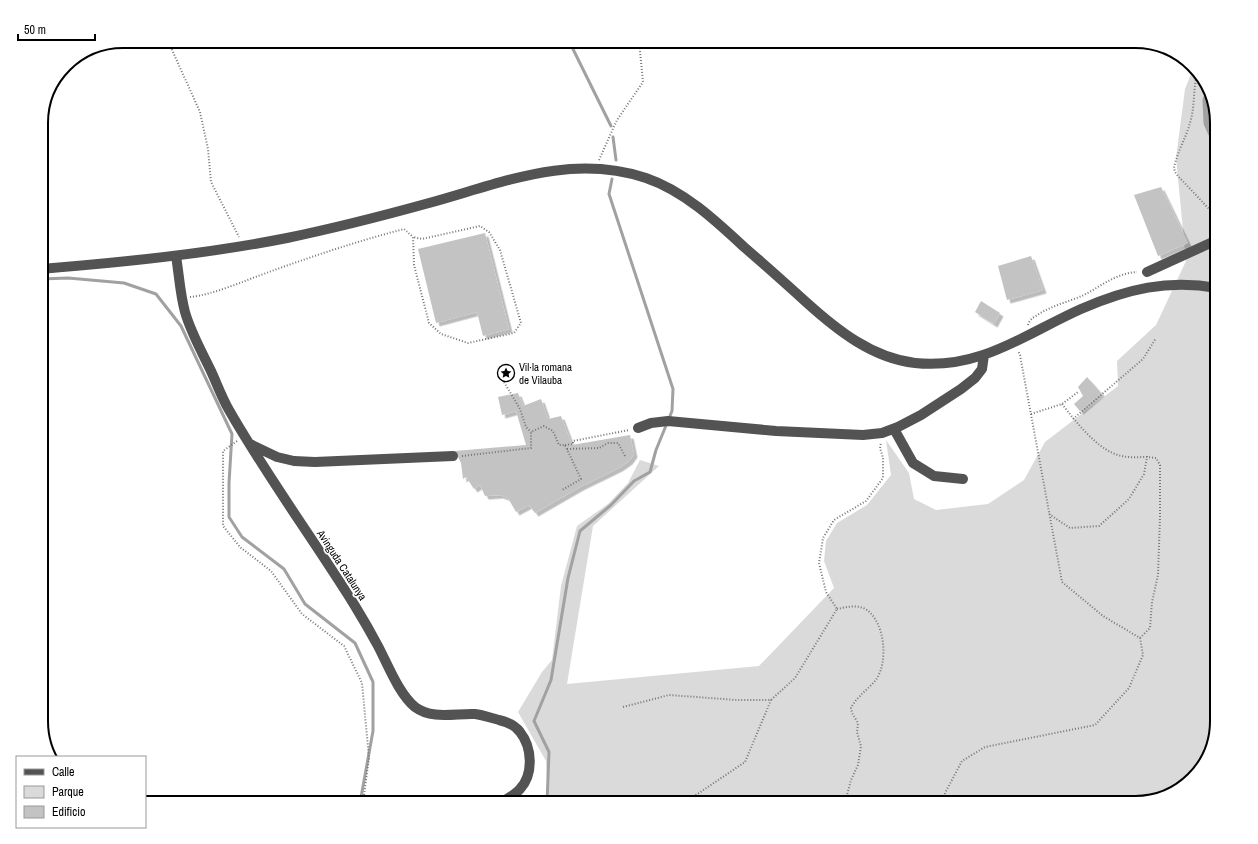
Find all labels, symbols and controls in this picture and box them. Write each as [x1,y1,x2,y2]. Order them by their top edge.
scale bar [18,16,95,42]
text: 50 m [24,22,46,38]
place label: Vil·la romana de Vilauba [519,360,572,387]
place icon: Vil·la romana de Vilauba [496,363,516,383]
street label: Avinguda Catalunya [314,526,370,603]
legend [16,756,146,828]
text: Calle [52,764,74,780]
text: Parque [52,784,84,800]
text: Edificio [52,804,85,820]

